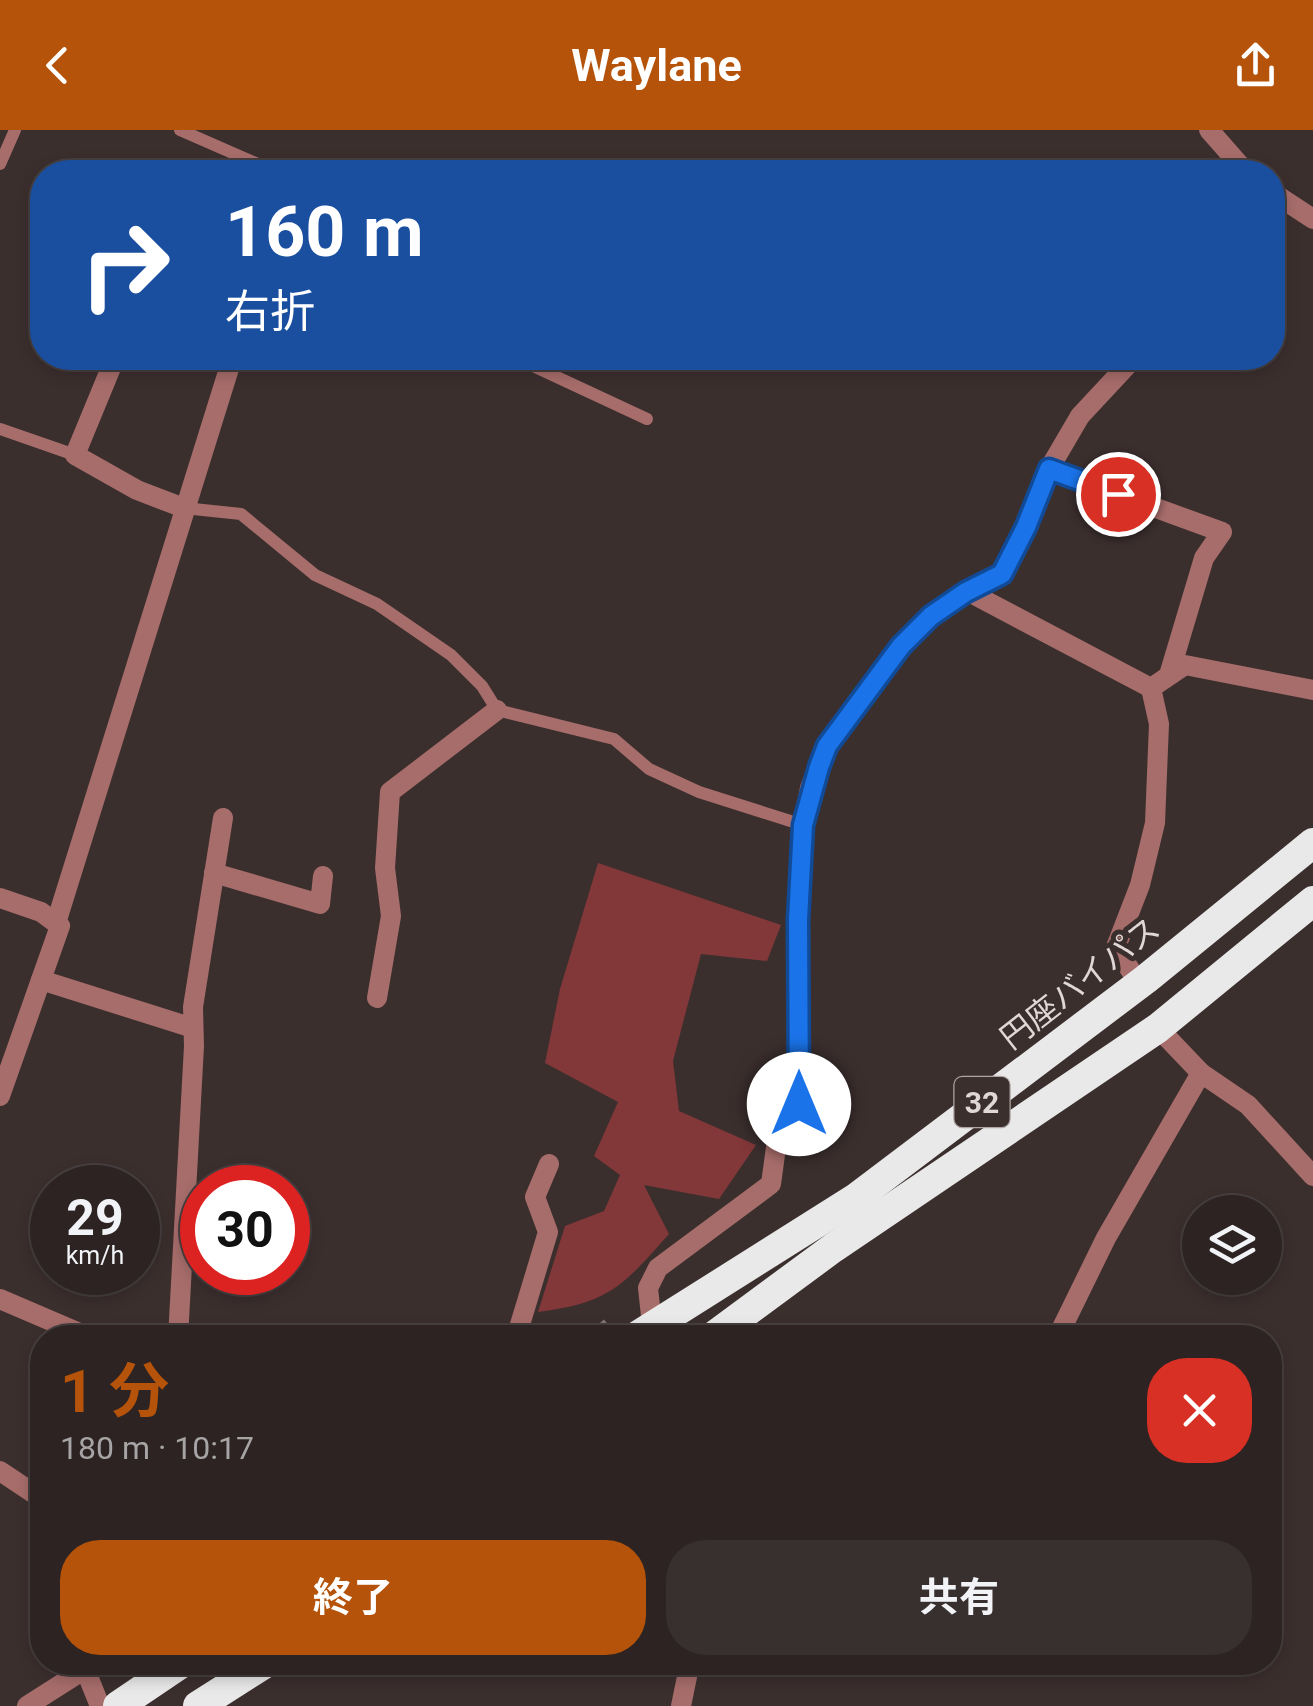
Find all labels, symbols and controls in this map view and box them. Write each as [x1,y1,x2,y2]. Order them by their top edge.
icon: back [30,38,85,93]
icon: share [1228,38,1283,93]
text: Waylane [571,39,742,92]
text: 160 m [225,191,424,273]
icon: right [60,200,190,330]
text: 右折 [225,285,315,338]
pin [1076,452,1161,537]
icon: arrive [1091,467,1146,522]
street label: 円座バイパス [993,909,1167,1057]
position arrow [747,1052,851,1156]
road number: 32 [954,1077,1010,1127]
speed limit sign: 30 [180,1165,310,1295]
text: 29 [66,1189,124,1247]
map controls [1182,1195,1282,1295]
button: layers [1182,1195,1282,1295]
text: km/h [66,1241,124,1270]
text: 1 分 [60,1356,169,1427]
button: close [1147,1358,1252,1463]
text: 180 m · 10:17 [60,1429,254,1467]
button: 終了 [60,1540,646,1655]
button: 共有 [666,1540,1252,1655]

